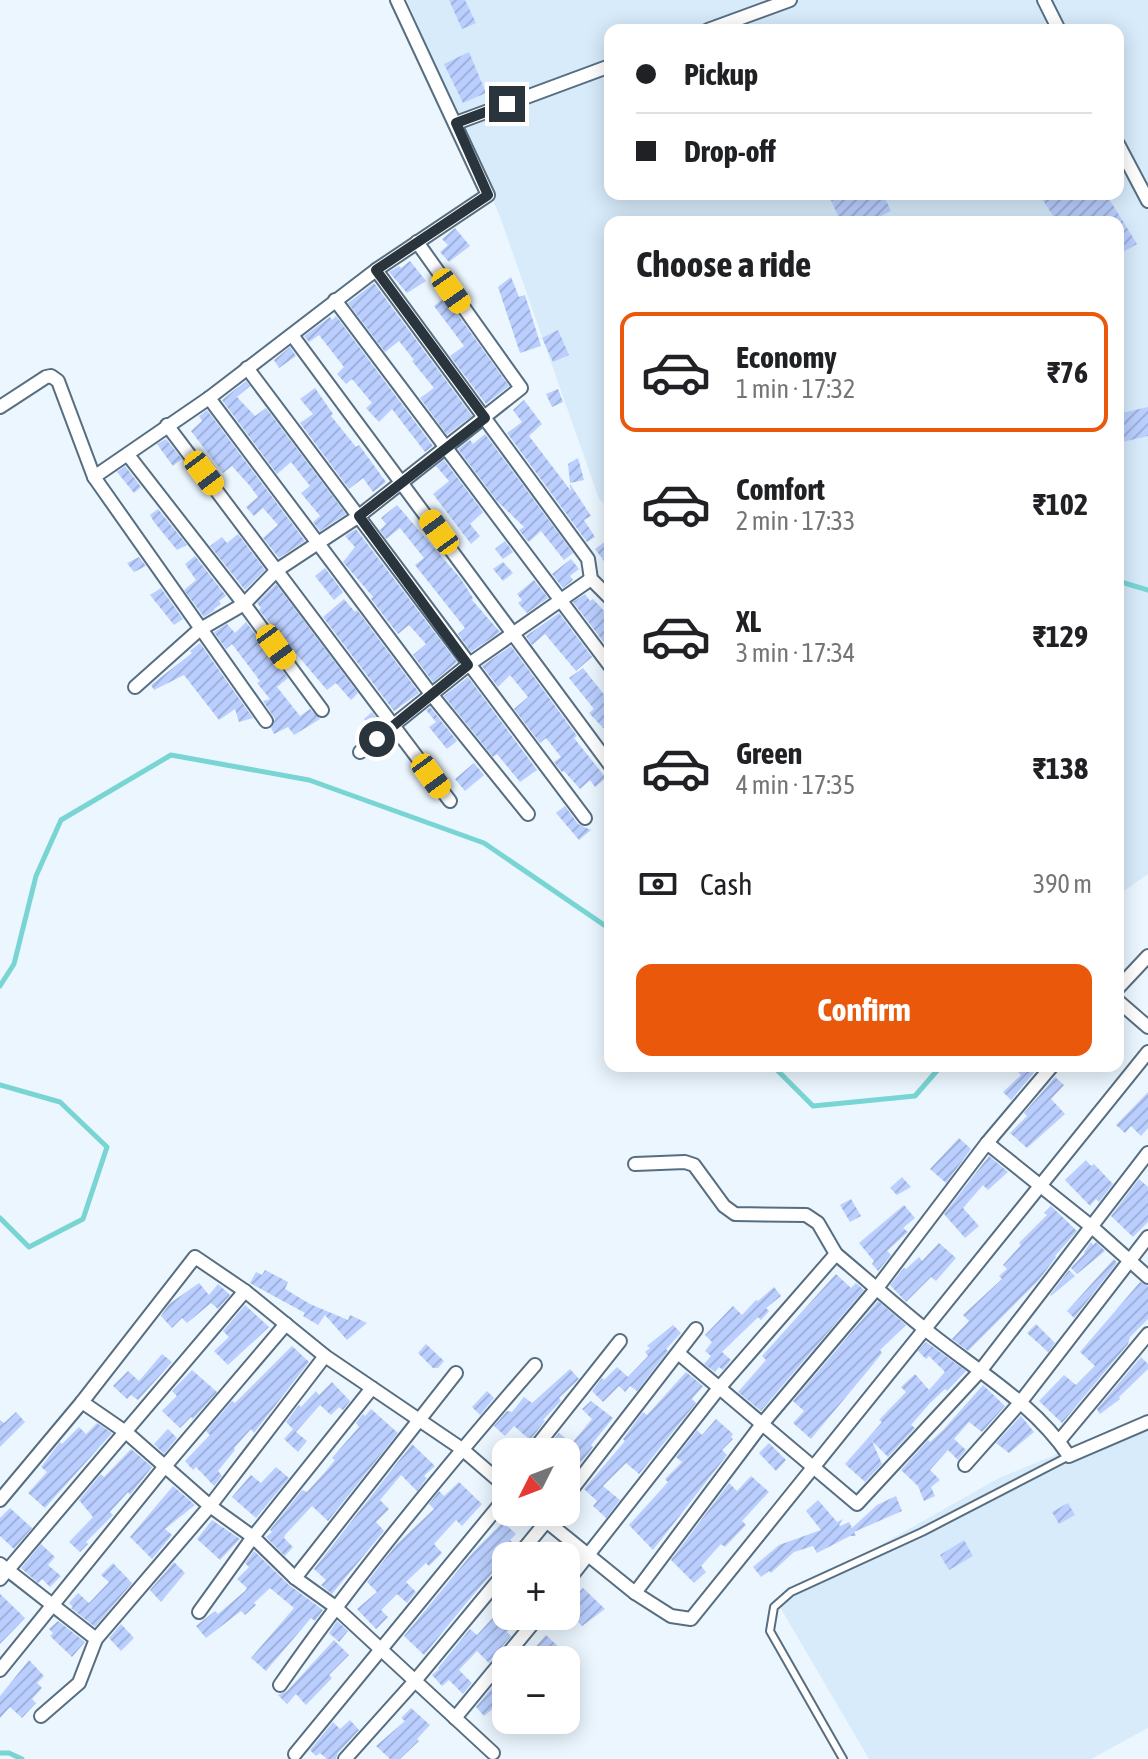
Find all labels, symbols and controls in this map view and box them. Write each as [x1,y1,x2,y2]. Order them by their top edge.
text: Pickup [684,57,758,91]
route end [489,86,525,122]
text: Drop-off [684,134,776,168]
text: Choose a ride [636,243,811,285]
car [427,264,475,318]
icon: car [640,336,712,408]
text: Economy [736,340,837,374]
text: ₹76 [1047,355,1088,389]
text: 1 min · 17:32 [736,374,855,404]
car [180,447,228,499]
icon: car [640,468,712,540]
text: Comfort [736,472,825,506]
text: ₹102 [1033,487,1088,521]
car [415,506,463,558]
text: 2 min · 17:33 [736,506,855,536]
icon: car [640,600,712,672]
text: XL [736,604,761,638]
text: ₹129 [1033,619,1088,653]
car [252,621,300,673]
text: 3 min · 17:34 [736,638,855,668]
route start [359,721,395,757]
icon: car [640,732,712,804]
text: Green [736,736,802,770]
car [407,750,455,802]
text: ₹138 [1033,751,1088,785]
text: 4 min · 17:35 [736,770,855,800]
icon: cash [636,862,680,906]
text: Cash [700,867,753,901]
text: 390 m [1033,869,1092,899]
button: Confirm [636,964,1092,1056]
north arrow [492,1438,580,1526]
map controls [492,1438,580,1734]
button: + [492,1542,580,1630]
button: − [492,1646,580,1734]

